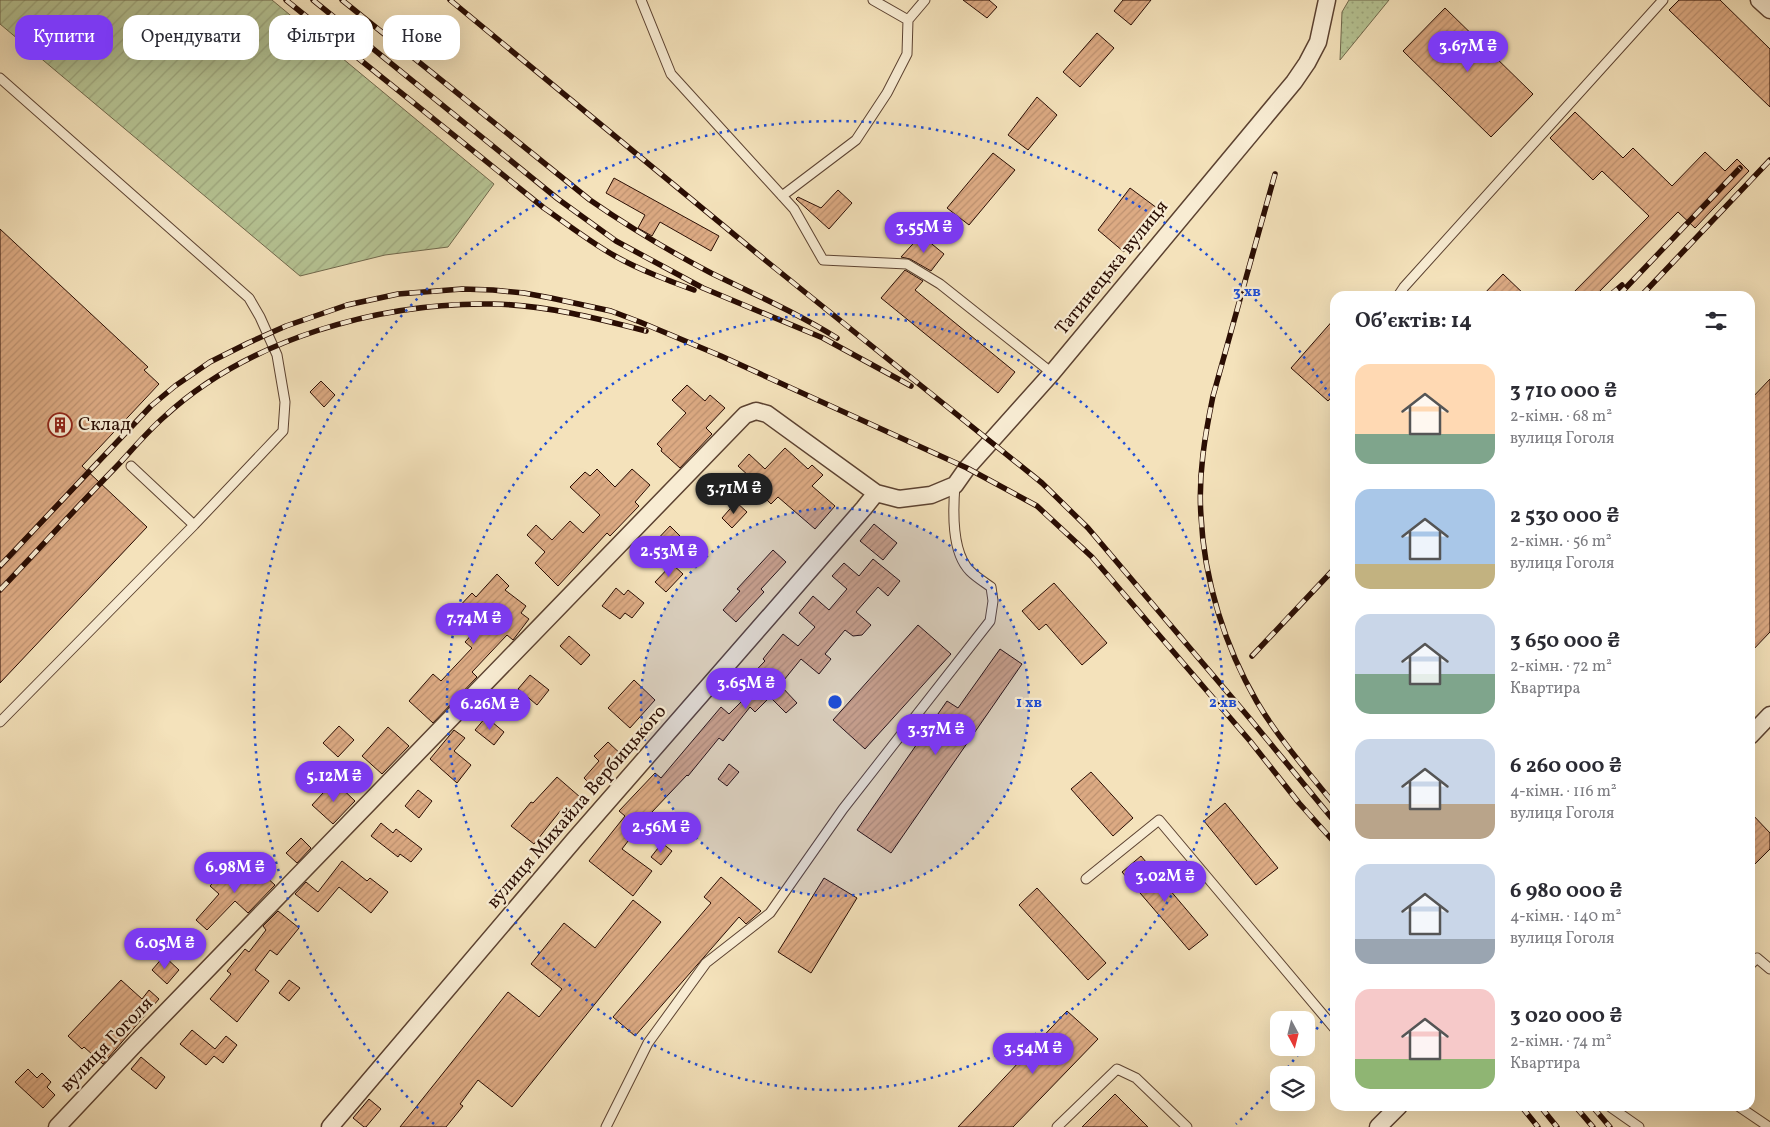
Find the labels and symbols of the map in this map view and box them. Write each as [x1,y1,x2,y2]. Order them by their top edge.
pin: 3.67M ₴ [1422,30,1514,73]
street label: Татинецька вулиця [1049,195,1175,341]
pin: 3.55M ₴ [878,212,970,254]
text: 3 хв [1233,282,1261,303]
building icon: Склад [47,412,73,438]
place label: Склад [78,412,131,438]
pin: 3.71M ₴ [688,472,780,515]
pin: 2.53M ₴ [623,536,715,578]
pin: 7.74M ₴ [428,602,520,645]
pin: 3.65M ₴ [700,668,792,710]
pin: 6.26M ₴ [444,688,536,731]
centre of rings [826,693,844,711]
text: 1 хв [1016,693,1042,714]
text: 2 хв [1209,693,1237,714]
street label: вулиця Михайла Вербицького [481,699,673,915]
pin: 3.37M ₴ [890,714,982,756]
pin: 5.12M ₴ [288,760,380,803]
pin: 2.56M ₴ [615,812,707,854]
pin: 6.98M ₴ [189,852,281,894]
pin: 3.02M ₴ [1119,860,1211,903]
pin: 6.05M ₴ [119,928,211,970]
street label: вулиця Гоголя [55,991,159,1099]
north arrow [1270,1011,1315,1056]
pin: 3.54M ₴ [987,1032,1079,1075]

